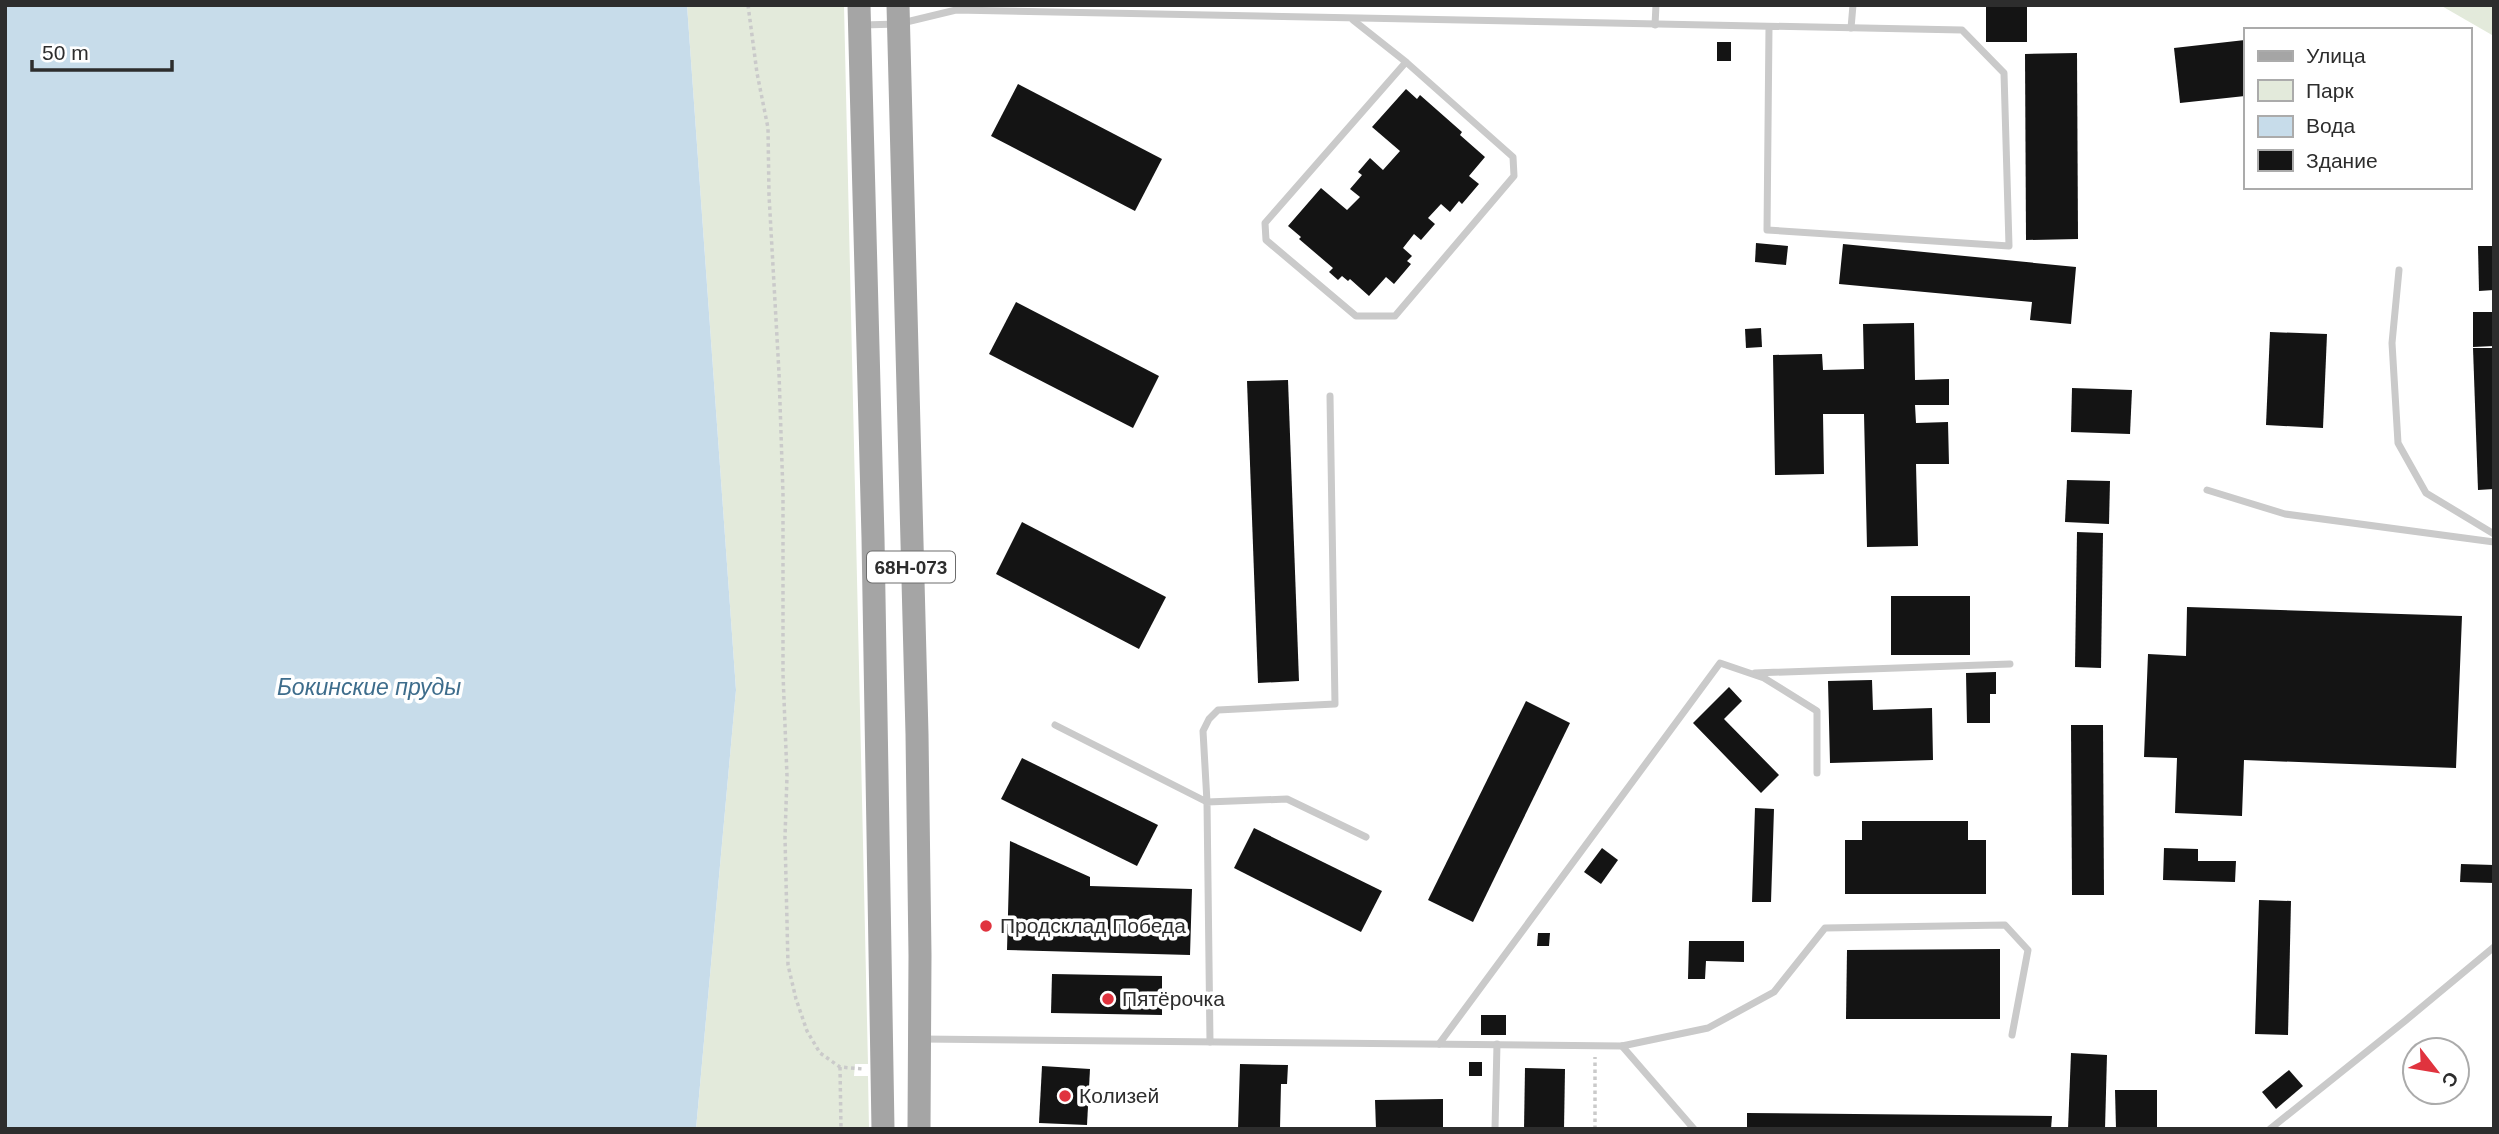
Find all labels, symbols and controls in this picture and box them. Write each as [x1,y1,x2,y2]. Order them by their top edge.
scale bar [32,28,172,72]
legend [2244,28,2471,189]
text: 50 m [42,41,89,64]
text: Улица [2306,44,2366,67]
text: Парк [2306,79,2354,102]
text: Вода [2306,114,2355,137]
text: Здание [2306,149,2378,172]
road number: 68Н-073 [867,552,955,582]
water label: Бокинские пруды [277,674,461,700]
place label: Продсклад Победа [1000,914,1186,937]
marker: Продсклад Победа [978,918,994,934]
place label: Пятёрочка [1122,987,1225,1010]
marker: Пятёрочка [1100,991,1116,1007]
north arrow [2401,1036,2471,1106]
text: С [2437,1068,2463,1091]
place label: Колизей [1079,1084,1159,1107]
marker: Колизей [1057,1088,1073,1104]

